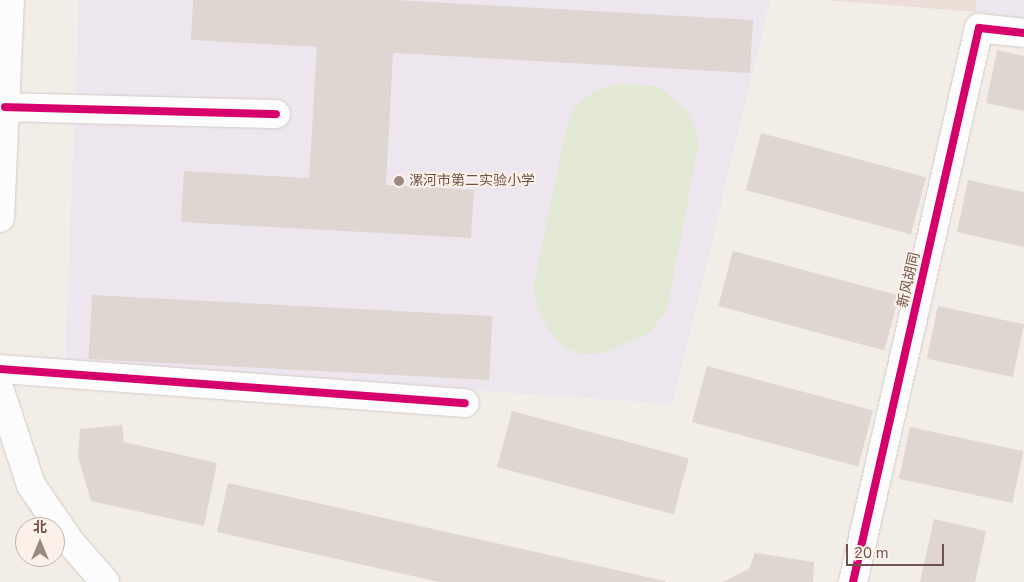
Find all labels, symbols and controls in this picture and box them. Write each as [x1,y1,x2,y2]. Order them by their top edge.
place label: 漯河市第二实验小学 [409,173,535,189]
marker: 漯河市第二实验小学 [393,175,405,187]
street label: 新风胡同 [895,251,923,309]
north arrow [15,517,65,567]
text: 北 [33,518,47,537]
scale bar [849,534,946,566]
text: 20 m [854,543,889,563]

